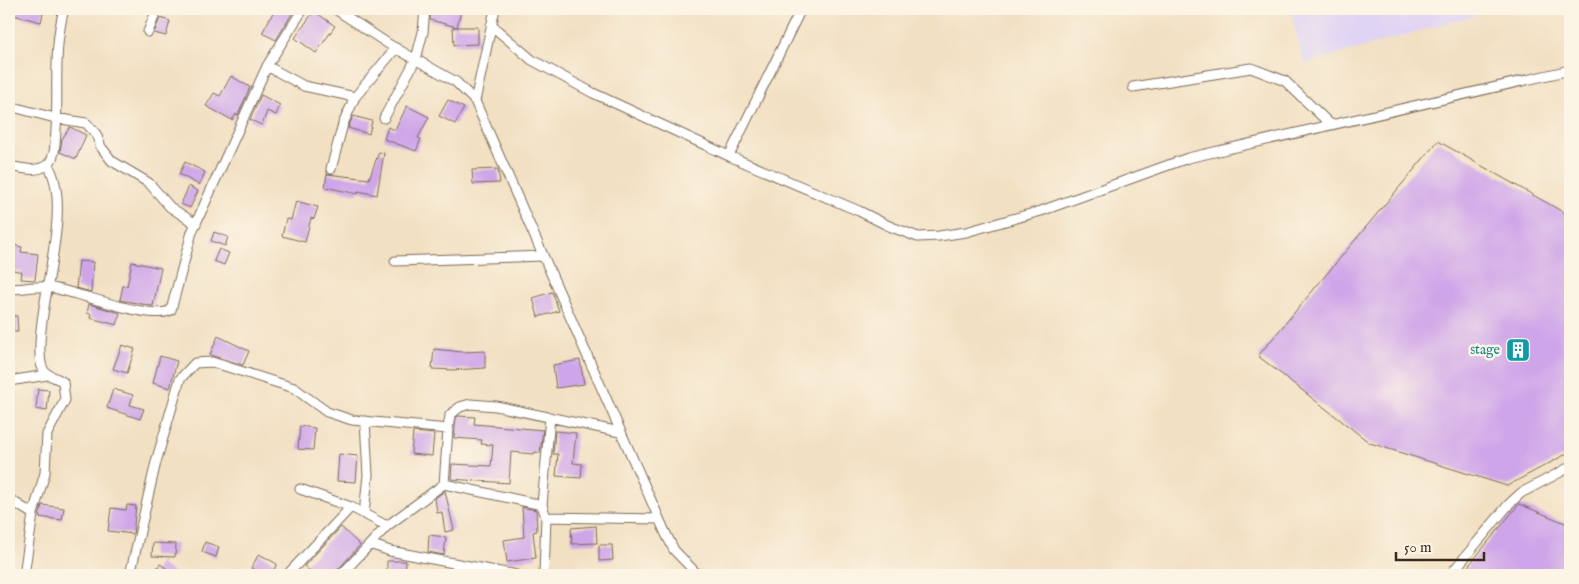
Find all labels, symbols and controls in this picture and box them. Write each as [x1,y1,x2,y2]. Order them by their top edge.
building icon: stage [1505,337,1531,363]
place label: stage [1470,341,1501,359]
scale bar [1396,529,1484,561]
text: 50 m [1404,538,1432,557]

